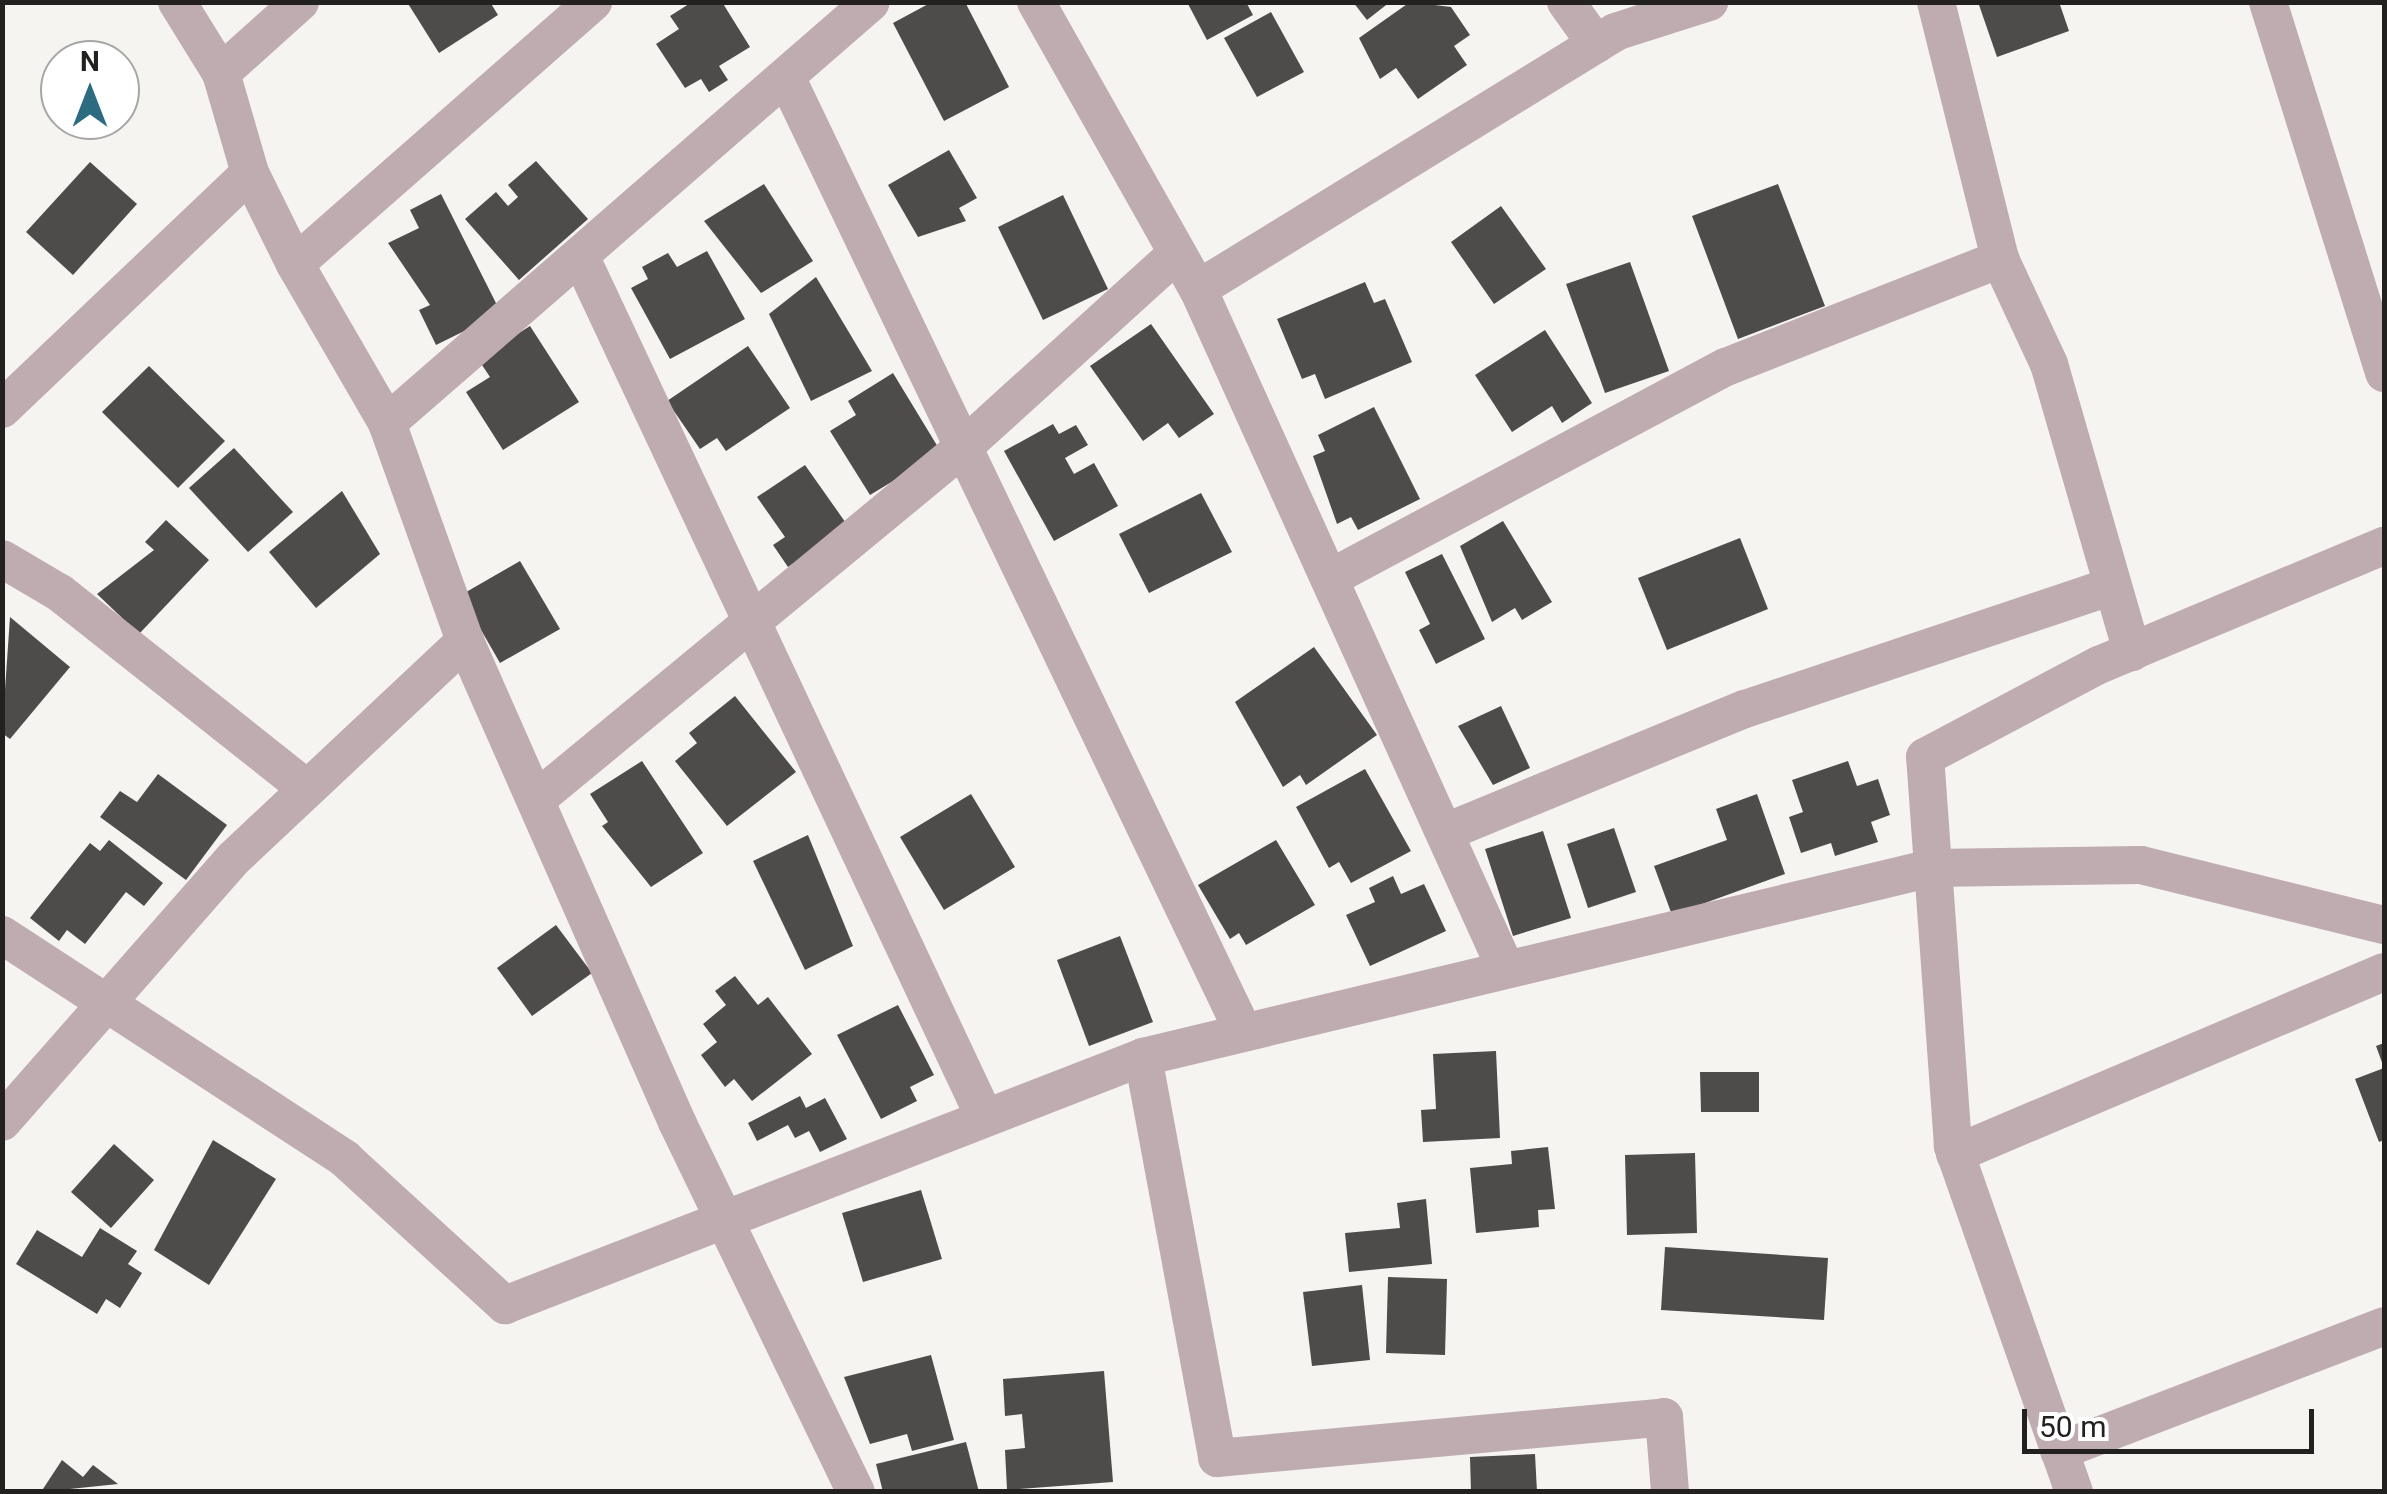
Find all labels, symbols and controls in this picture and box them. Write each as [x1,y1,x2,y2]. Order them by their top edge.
north arrow [40,40,140,140]
text: N [80,45,100,78]
scale bar [2027,1389,2320,1451]
text: 50 m [2039,1409,2106,1444]

